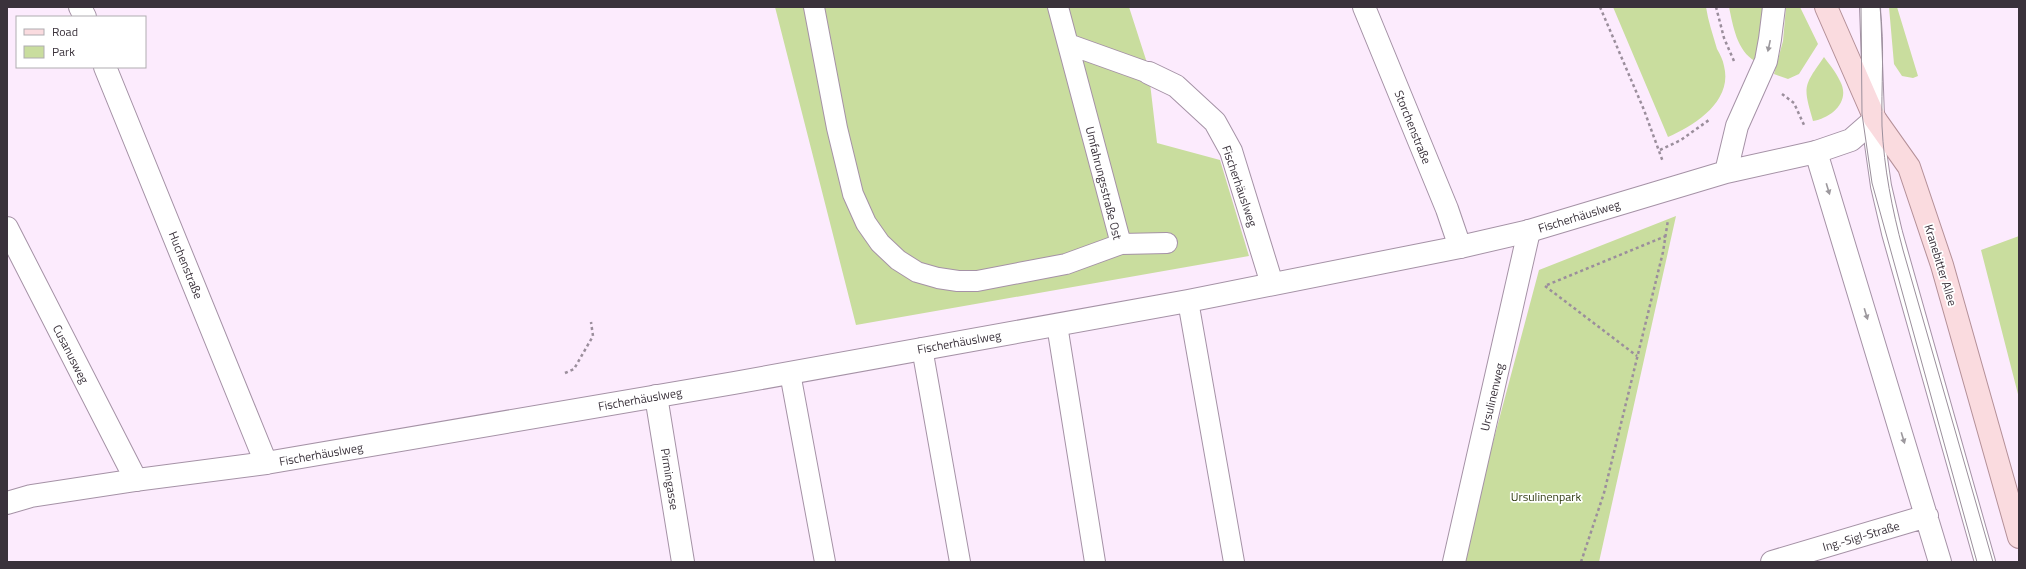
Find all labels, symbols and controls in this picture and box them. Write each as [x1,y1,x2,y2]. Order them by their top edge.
legend [16,16,146,68]
text: Road [52,22,78,41]
one-way arrow [1765,39,1771,52]
text: Park [52,42,75,61]
street label: Storchenstraße [1390,87,1436,167]
street label: Umfahrungsstraße Ost [1081,124,1127,242]
street label: Fischerhäuslweg [1217,143,1263,229]
one-way arrow [1825,184,1831,196]
street label: Fischerhäuslweg [1536,195,1622,237]
street label: Kranebitter Allee [1920,222,1962,308]
street label: Huchenstraße [164,228,208,302]
one-way arrow [1863,308,1869,320]
street label: Cusanusweg [48,321,94,387]
street label: Fischerhäuslweg [916,325,1002,359]
street label: Ursulinenweg [1475,361,1509,433]
street label: Fischerhäuslweg [597,382,683,416]
one-way arrow [1900,432,1906,444]
street label: Fischerhäuslweg [278,437,364,471]
street label: Pirmingasse [656,447,684,511]
park label: Ursulinenpark [1511,487,1581,506]
street label: Ing.-Sigl-Straße [1820,516,1902,556]

